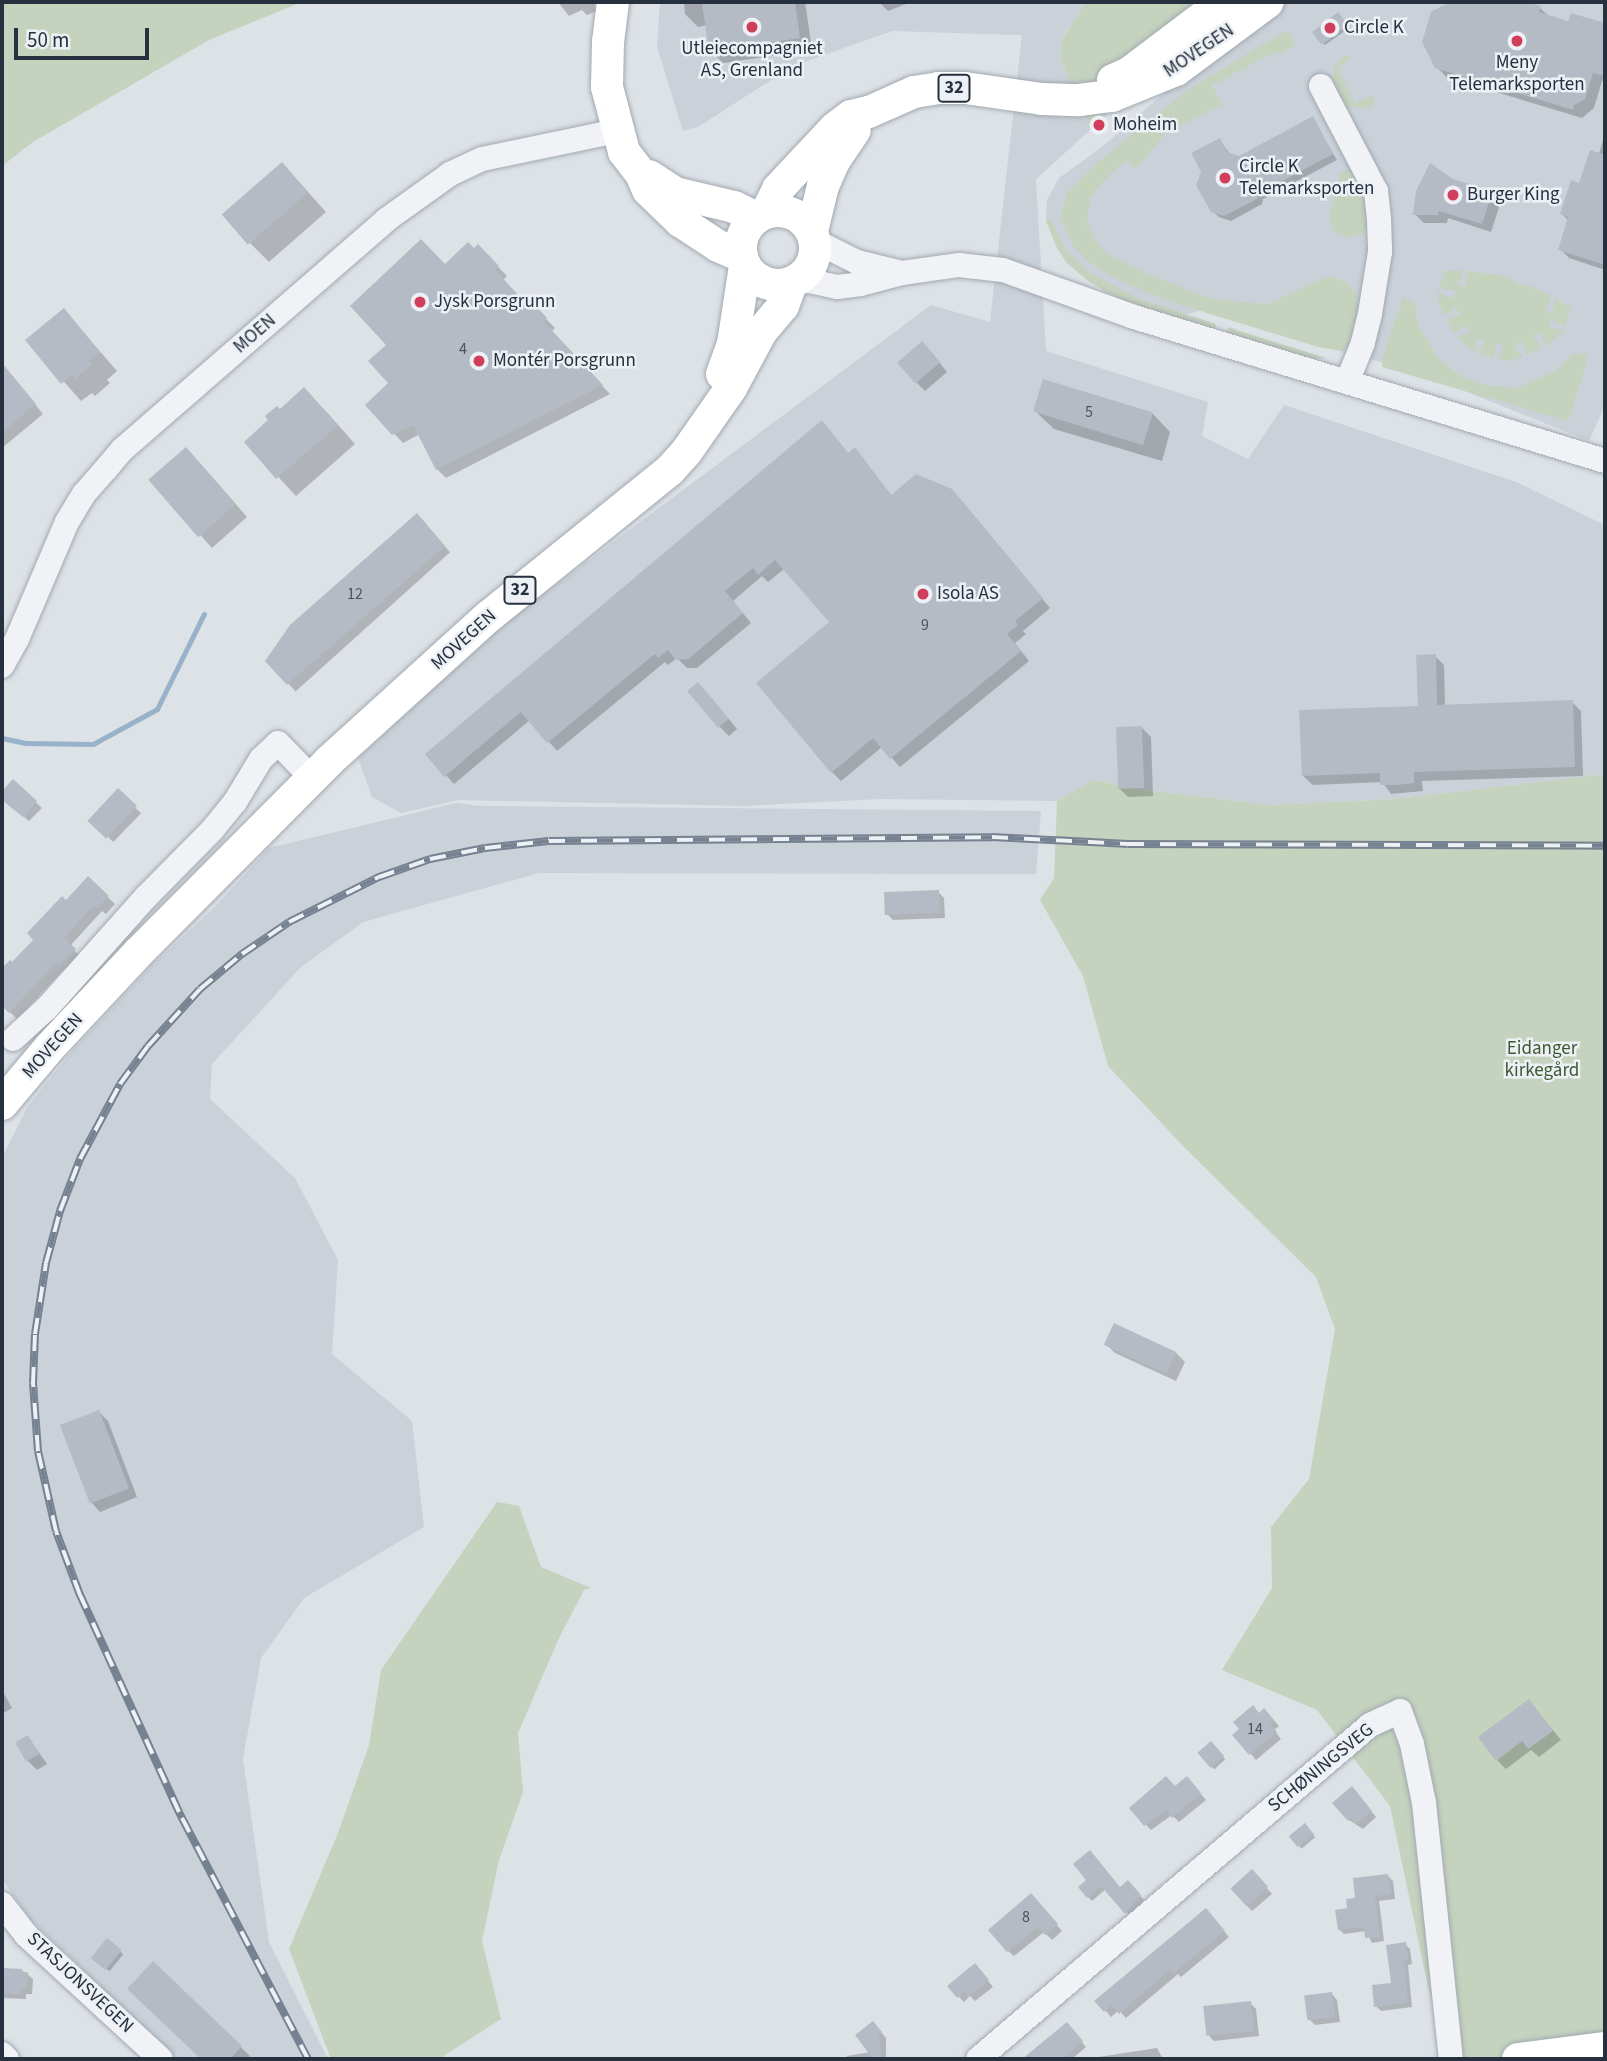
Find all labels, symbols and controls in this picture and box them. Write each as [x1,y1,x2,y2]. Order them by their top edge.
scale bar [18,14,152,58]
place label: Circle K [1344,17,1404,39]
marker: Utleiecompagniet AS, Grenland [744,19,760,35]
street label: MOVEGEN [1159,19,1239,83]
marker: Circle K [1322,20,1338,36]
text: 50 m [27,25,69,55]
marker: Meny Telemarksporten [1509,33,1525,49]
place label: Utleiecompagniet AS, Grenland [681,38,823,82]
place label: Meny Telemarksporten [1449,52,1585,96]
road number: 32 [936,74,972,102]
place label: Moheim [1113,114,1177,136]
marker: Moheim [1091,117,1107,133]
place label: Circle K Telemarksporten [1239,156,1374,200]
marker: Circle K Telemarksporten [1217,170,1233,186]
place label: Burger King [1467,184,1560,206]
marker: Burger King [1445,187,1461,203]
place label: Jysk Porsgrunn [434,291,556,313]
marker: Jysk Porsgrunn [412,294,428,310]
street label: MOEN [229,309,281,359]
house number: 4 [459,339,467,359]
place label: Montér Porsgrunn [493,350,636,372]
marker: Montér Porsgrunn [471,353,487,369]
house number: 5 [1085,402,1093,422]
road number: 32 [503,576,538,604]
place label: Isola AS [937,583,999,605]
house number: 12 [347,584,363,604]
marker: Isola AS [915,586,931,602]
street label: MOVEGEN [427,605,501,675]
house number: 9 [921,615,929,635]
street label: MOVEGEN [18,1009,88,1083]
park label: Eidanger kirkegård [1505,1038,1579,1082]
house number: 14 [1247,1719,1263,1739]
street label: SCHØNINGSVEG [1264,1719,1378,1817]
house number: 8 [1022,1907,1030,1927]
street label: STASJONSVEGEN [22,1928,138,2038]

